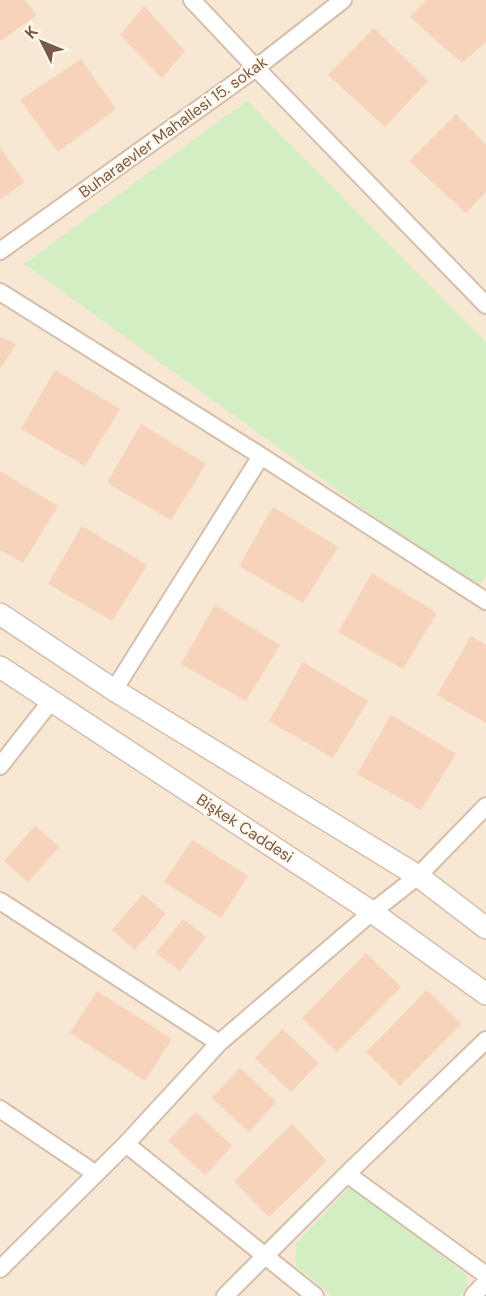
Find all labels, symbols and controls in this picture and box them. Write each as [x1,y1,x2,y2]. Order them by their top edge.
north arrow [12,12,72,72]
text: K [20,21,43,43]
street label: Buharaevler Mahallesi 15. sokak [74,51,272,203]
street label: Bişkek Caddesi [192,789,298,867]

